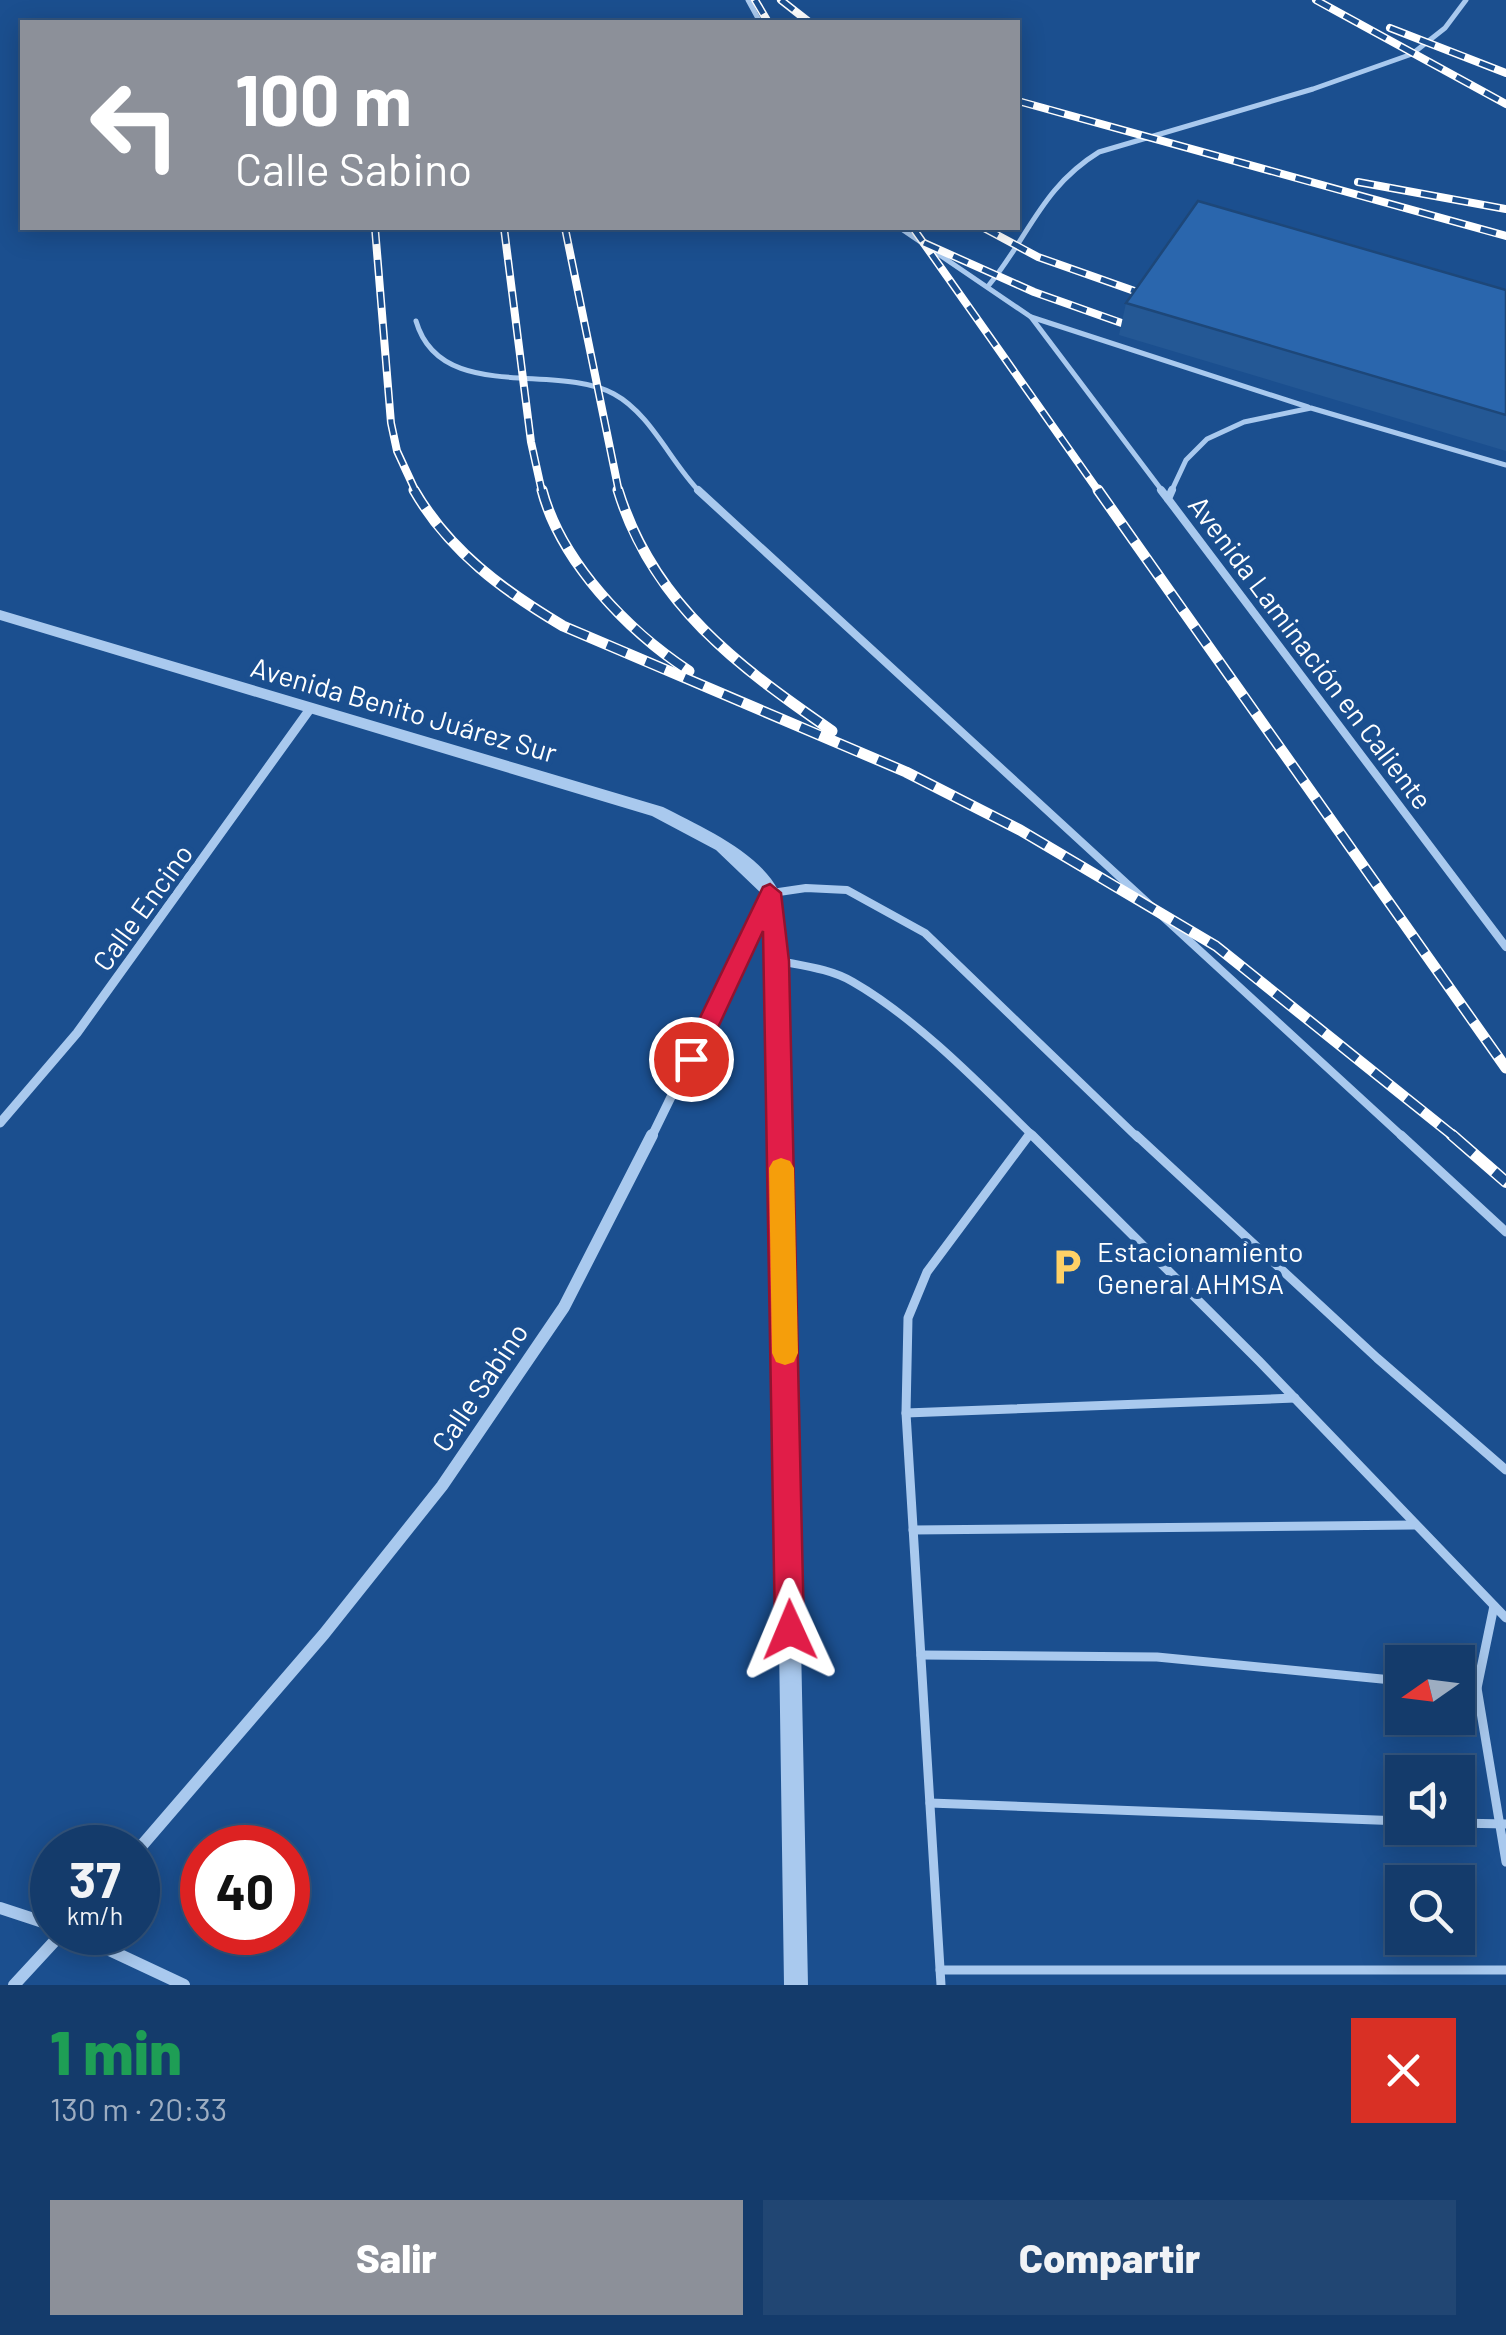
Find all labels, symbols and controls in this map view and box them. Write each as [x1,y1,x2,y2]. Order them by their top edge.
text: 100 m [235,56,412,140]
icon: left [70,60,200,190]
text: Calle Sabino [235,141,472,195]
street label: Avenida Laminación en Caliente [1182,489,1440,815]
street label: Avenida Benito Juárez Sur [247,649,561,769]
street label: Calle Encino [85,837,199,977]
pin [649,1017,734,1102]
icon: arrive [664,1032,719,1087]
place label: Estacionamiento General AHMSA [1097,1234,1304,1300]
parking icon: Estacionamiento General AHMSA [1046,1246,1088,1288]
street label: Calle Sabino [424,1316,534,1458]
position arrow [738,1578,842,1682]
north arrow [1385,1645,1475,1735]
map controls [1385,1645,1475,1955]
button: sound [1385,1755,1475,1845]
speed limit sign: 40 [180,1825,310,1955]
text: 37 [69,1848,121,1908]
button: search [1385,1865,1475,1955]
text: km/h [67,1900,123,1930]
text: 1 min [50,2015,182,2087]
button: close [1351,2018,1456,2123]
text: 130 m · 20:33 [50,2089,227,2127]
button: Salir [50,2200,743,2315]
button: Compartir [763,2200,1456,2315]

